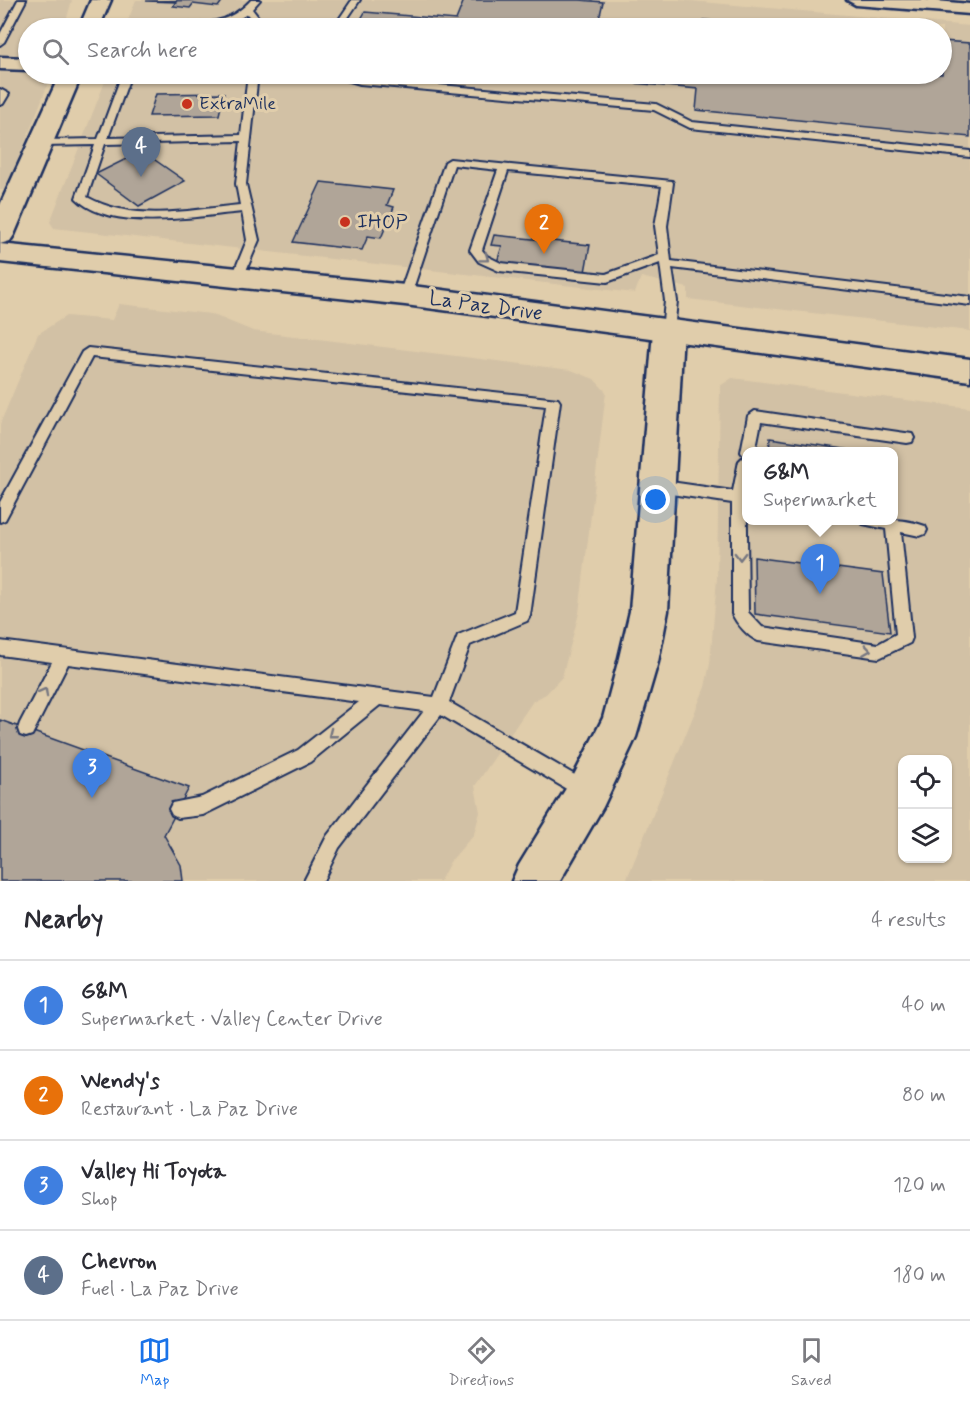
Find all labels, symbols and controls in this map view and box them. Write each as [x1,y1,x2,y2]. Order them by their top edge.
search box [18,18,952,84]
icon: search [39,35,72,68]
text: Search here [87,37,198,65]
place label: ExtraMile [199,92,276,116]
marker: ExtraMile [180,97,194,111]
pin: 4 [122,128,160,177]
pin: 2 [524,204,564,254]
place label: IHOP [357,208,408,236]
marker: IHOP [338,215,352,229]
one-way arrow [478,251,489,262]
street label: La Paz Drive [427,284,545,328]
popup [742,447,898,525]
text: G&M [763,459,809,487]
your location [641,485,670,514]
text: Supermarket [763,487,877,514]
pin: 1 [800,544,840,594]
one-way arrow [734,552,746,561]
one-way arrow [863,643,872,655]
one-way arrow [37,688,48,698]
one-way arrow [328,726,339,737]
pin: 3 [72,748,112,798]
map controls [898,755,952,863]
button: locate [898,755,952,809]
button: layers [898,809,952,863]
text: Nearby [24,903,103,937]
text: 4 results [871,907,946,934]
text: G&M [81,978,127,1006]
text: 1 [39,992,48,1019]
text: 40 m [902,992,946,1019]
text: Supermarket · Valley Center Drive [81,1006,383,1033]
text: Wendy's [81,1068,160,1096]
text: 2 [39,1082,48,1109]
text: 80 m [902,1082,946,1109]
text: Restaurant · La Paz Drive [81,1096,298,1123]
text: Valley Hi Toyota [81,1158,226,1186]
text: 3 [39,1172,48,1199]
text: 120 m [893,1172,946,1199]
text: Shop [81,1186,118,1213]
text: Chevron [81,1248,157,1276]
text: 4 [38,1262,49,1289]
text: 180 m [893,1262,946,1289]
text: Fuel · La Paz Drive [81,1276,239,1303]
tab: Map [138,1334,171,1391]
tab: Directions [448,1334,514,1391]
tab: Saved [791,1334,832,1391]

